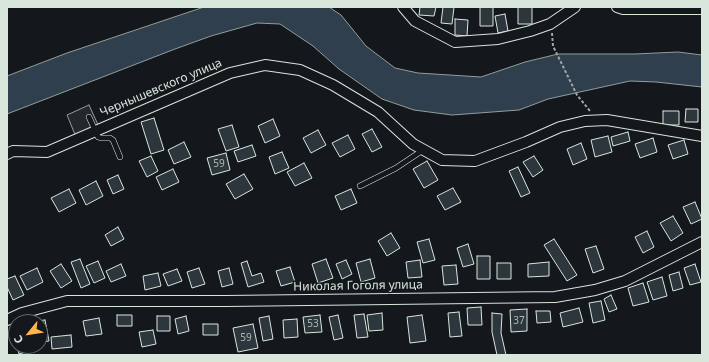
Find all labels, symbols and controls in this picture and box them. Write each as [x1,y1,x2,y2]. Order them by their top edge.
street label: Чернышевского улица [98,56,224,120]
house number: 59 [213,158,225,170]
street label: Николая Гоголя улица [293,278,423,294]
north arrow [8,314,48,354]
house number: 37 [513,315,525,327]
house number: 53 [307,318,319,330]
house number: 59 [240,332,252,344]
text: С [10,333,26,347]

